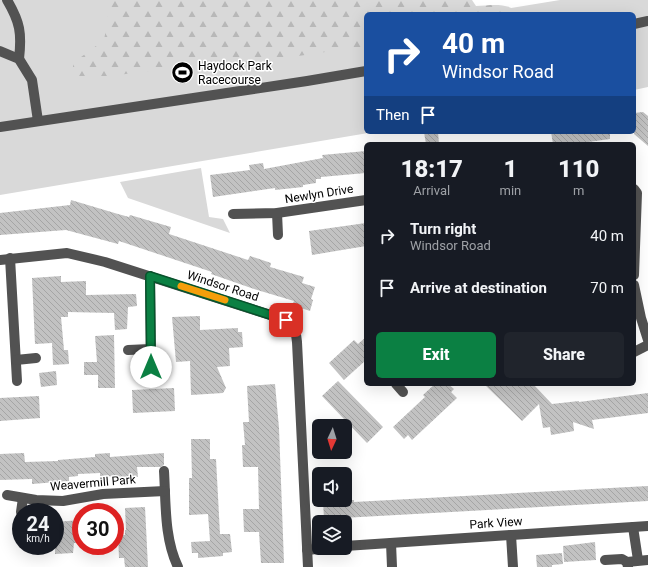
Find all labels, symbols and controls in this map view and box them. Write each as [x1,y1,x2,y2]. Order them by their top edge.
text: 40 m [442,27,505,60]
icon: right [376,28,428,80]
place label: Haydock Park Racecourse [198,59,273,87]
sports icon: Haydock Park Racecourse [170,60,196,86]
text: Windsor Road [442,61,554,82]
icon: arrive [417,104,439,126]
text: Then [376,106,409,124]
text: 18:17 [401,155,463,183]
text: 1 [503,155,517,183]
text: 110 [558,155,599,183]
street label: Newlyn Drive [284,182,354,206]
text: Arrival [413,183,450,198]
text: min [500,183,521,198]
text: m [573,183,584,198]
text: Turn right [410,220,476,238]
icon: right [376,225,398,247]
text: 40 m [590,227,624,245]
text: Windsor Road [410,238,491,253]
street label: Windsor Road [185,268,261,304]
icon: arrive [376,277,398,299]
text: Arrive at destination [410,279,547,297]
text: 70 m [590,279,624,297]
pin [269,303,303,337]
icon: arrive [275,309,297,331]
button: Exit [376,332,496,378]
button: Share [504,332,624,378]
position arrow [130,346,172,388]
north arrow [312,419,352,459]
map controls [312,419,352,555]
button: sound [312,467,352,507]
street label: Weavermill Park [50,472,137,494]
speed limit sign: 30 [72,503,124,555]
text: 24 [27,512,49,536]
street label: Park View [469,514,523,532]
button: layers [312,515,352,555]
text: km/h [26,533,50,544]

